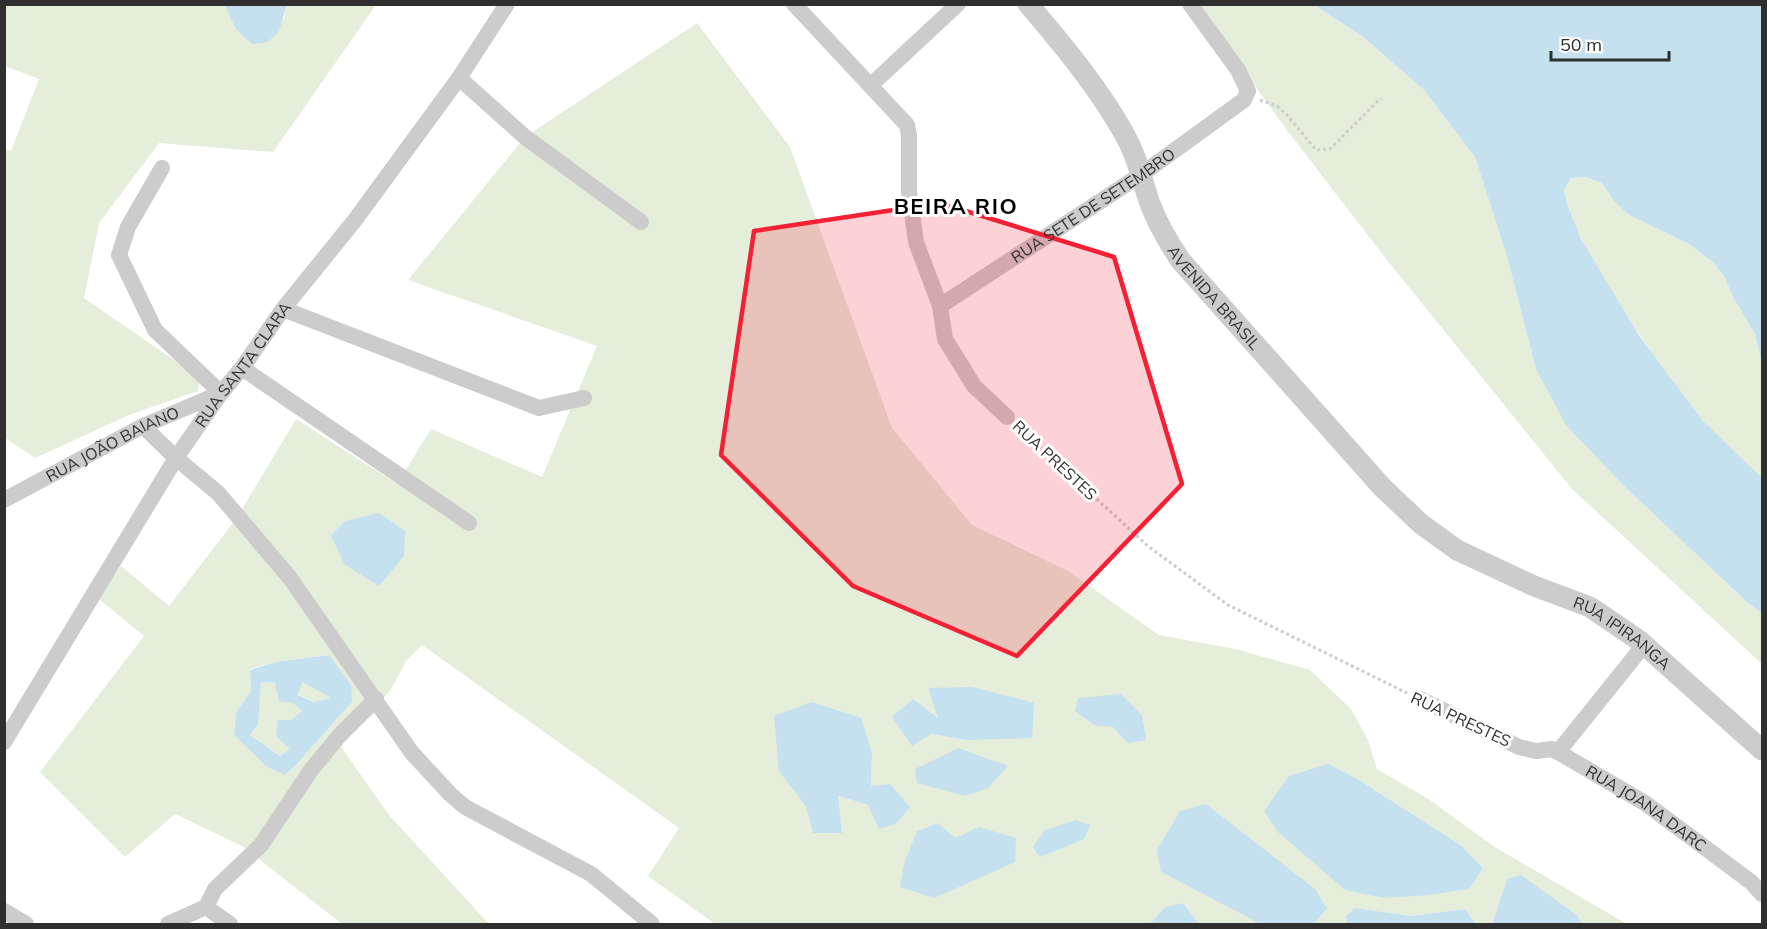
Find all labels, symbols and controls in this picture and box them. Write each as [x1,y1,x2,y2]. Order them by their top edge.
scale bar [1551,24,1670,62]
text: 50 m [1560,33,1602,56]
street label: RUA SETE DE SETEMBRO [1007,144,1179,267]
district label: BEIRA RIO [894,192,1018,220]
street label: AVENIDA BRASIL [1163,242,1265,354]
street label: RUA SANTA CLARA [190,297,295,431]
street label: RUA JOÃO BAIANO [42,402,182,486]
street label: RUA PRESTES [1009,416,1101,504]
street label: RUA IPIRANGA [1571,592,1675,674]
street label: RUA PRESTES [1408,687,1514,751]
street label: RUA JOANA DARC [1582,761,1711,856]

